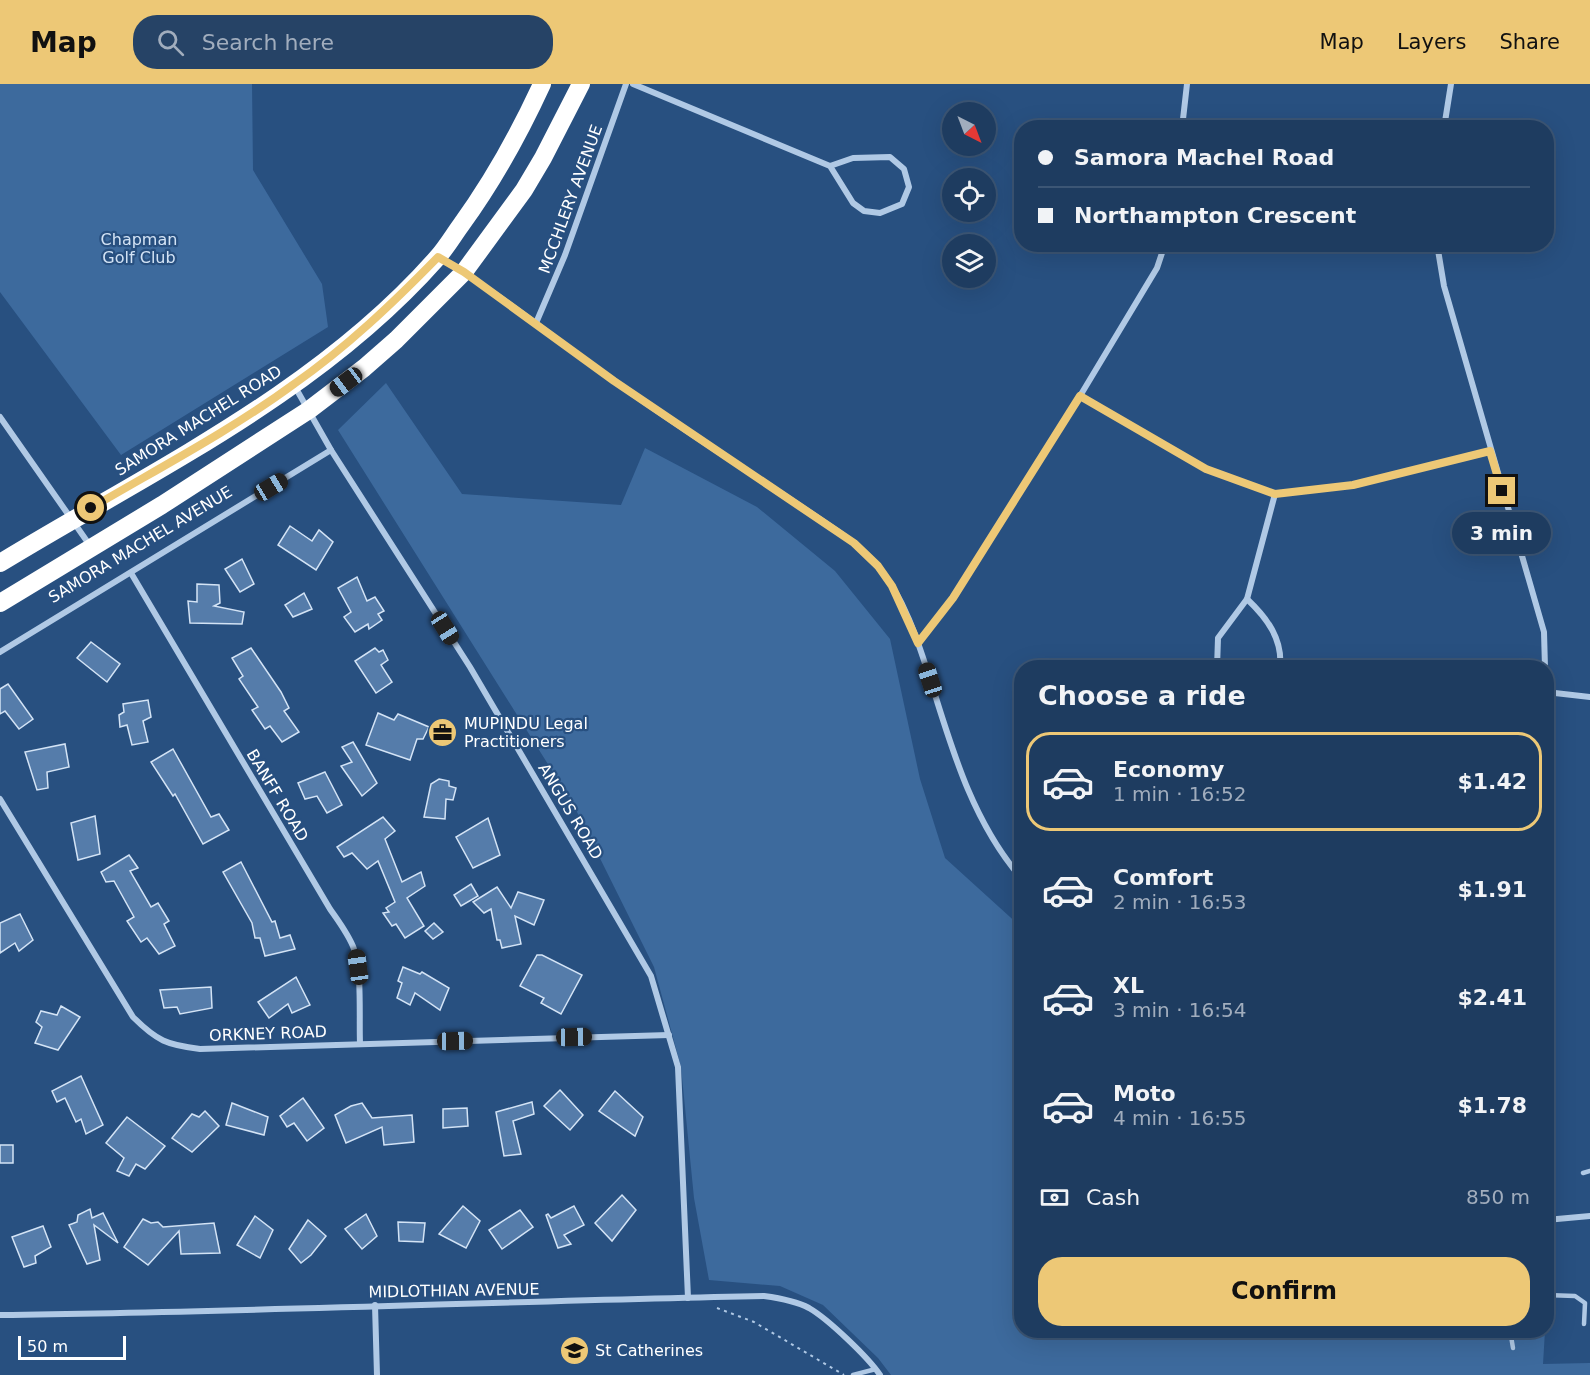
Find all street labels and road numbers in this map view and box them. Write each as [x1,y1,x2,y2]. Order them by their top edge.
street label: MCCHLERY AVENUE [535,122,606,276]
street label: SAMORA MACHEL ROAD [111,361,285,480]
street label: SAMORA MACHEL AVENUE [45,482,236,607]
street label: BANFF ROAD [243,746,313,845]
street label: ANGUS ROAD [534,760,607,863]
street label: ORKNEY ROAD [209,1022,327,1045]
street label: MIDLOTHIAN AVENUE [368,1280,540,1301]

